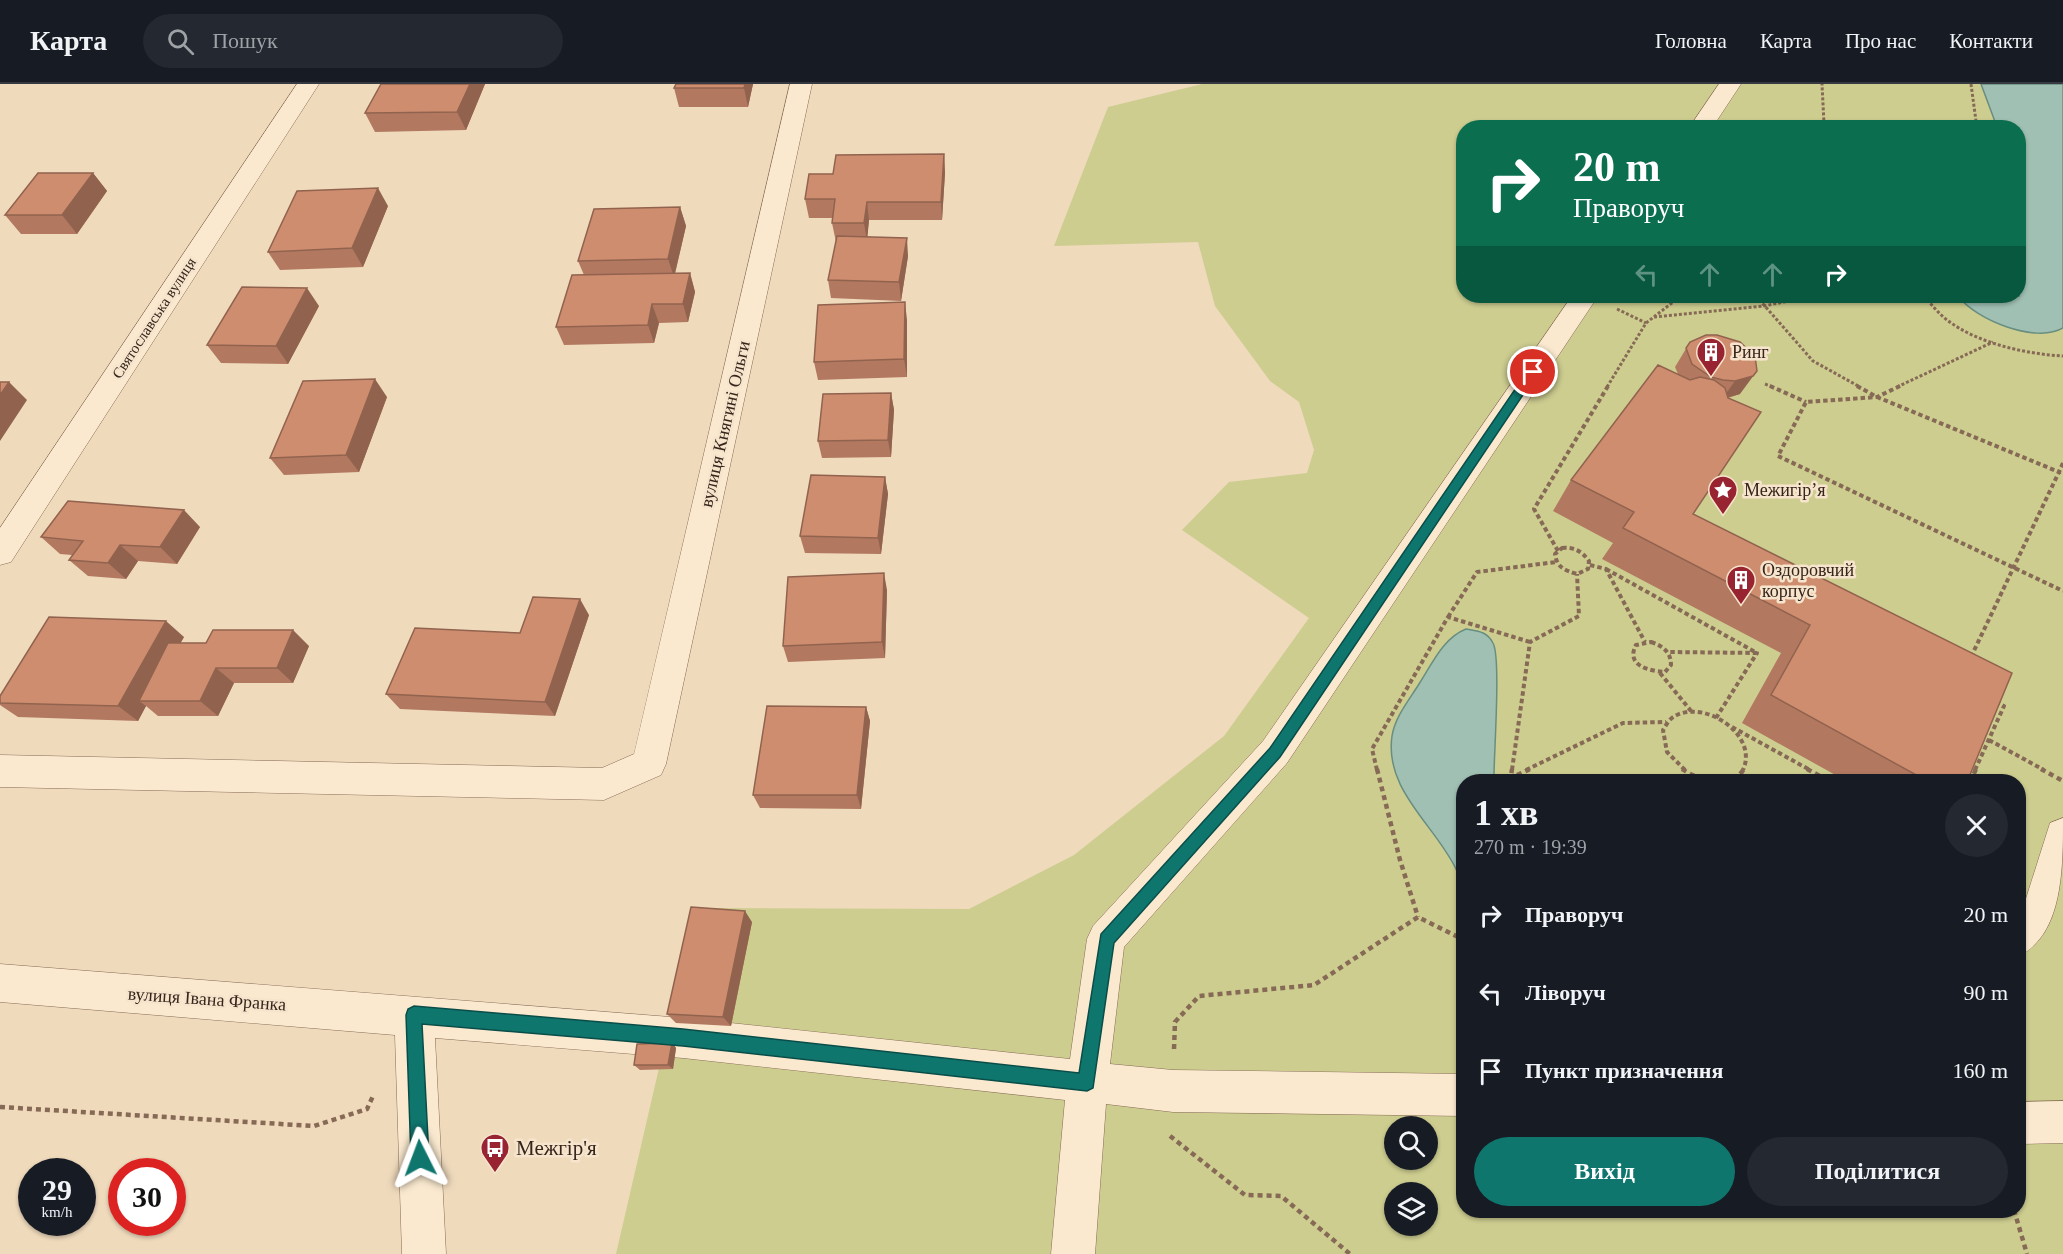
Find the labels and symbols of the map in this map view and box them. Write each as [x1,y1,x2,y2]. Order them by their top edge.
street label: Святославська вулиця [109,255,199,381]
building icon: Ринг [1695,336,1727,378]
street label: вулиця Княгині Ольги [696,338,754,509]
place label: Ринг [1732,342,1769,362]
pin [1507,346,1558,397]
place icon: Межигір’я [1707,474,1739,516]
place label: Межигір’я [1744,480,1825,500]
place label: Оздоровчий корпус [1762,560,1854,601]
building icon: Оздоровчий корпус [1725,564,1757,606]
street label: вулиця Івана Франка [127,983,287,1015]
position arrow [388,1126,452,1190]
bus stop icon: Межгір'я [479,1132,511,1174]
place label: Межгір'я [516,1136,597,1160]
speed limit sign: 30 [108,1158,186,1236]

